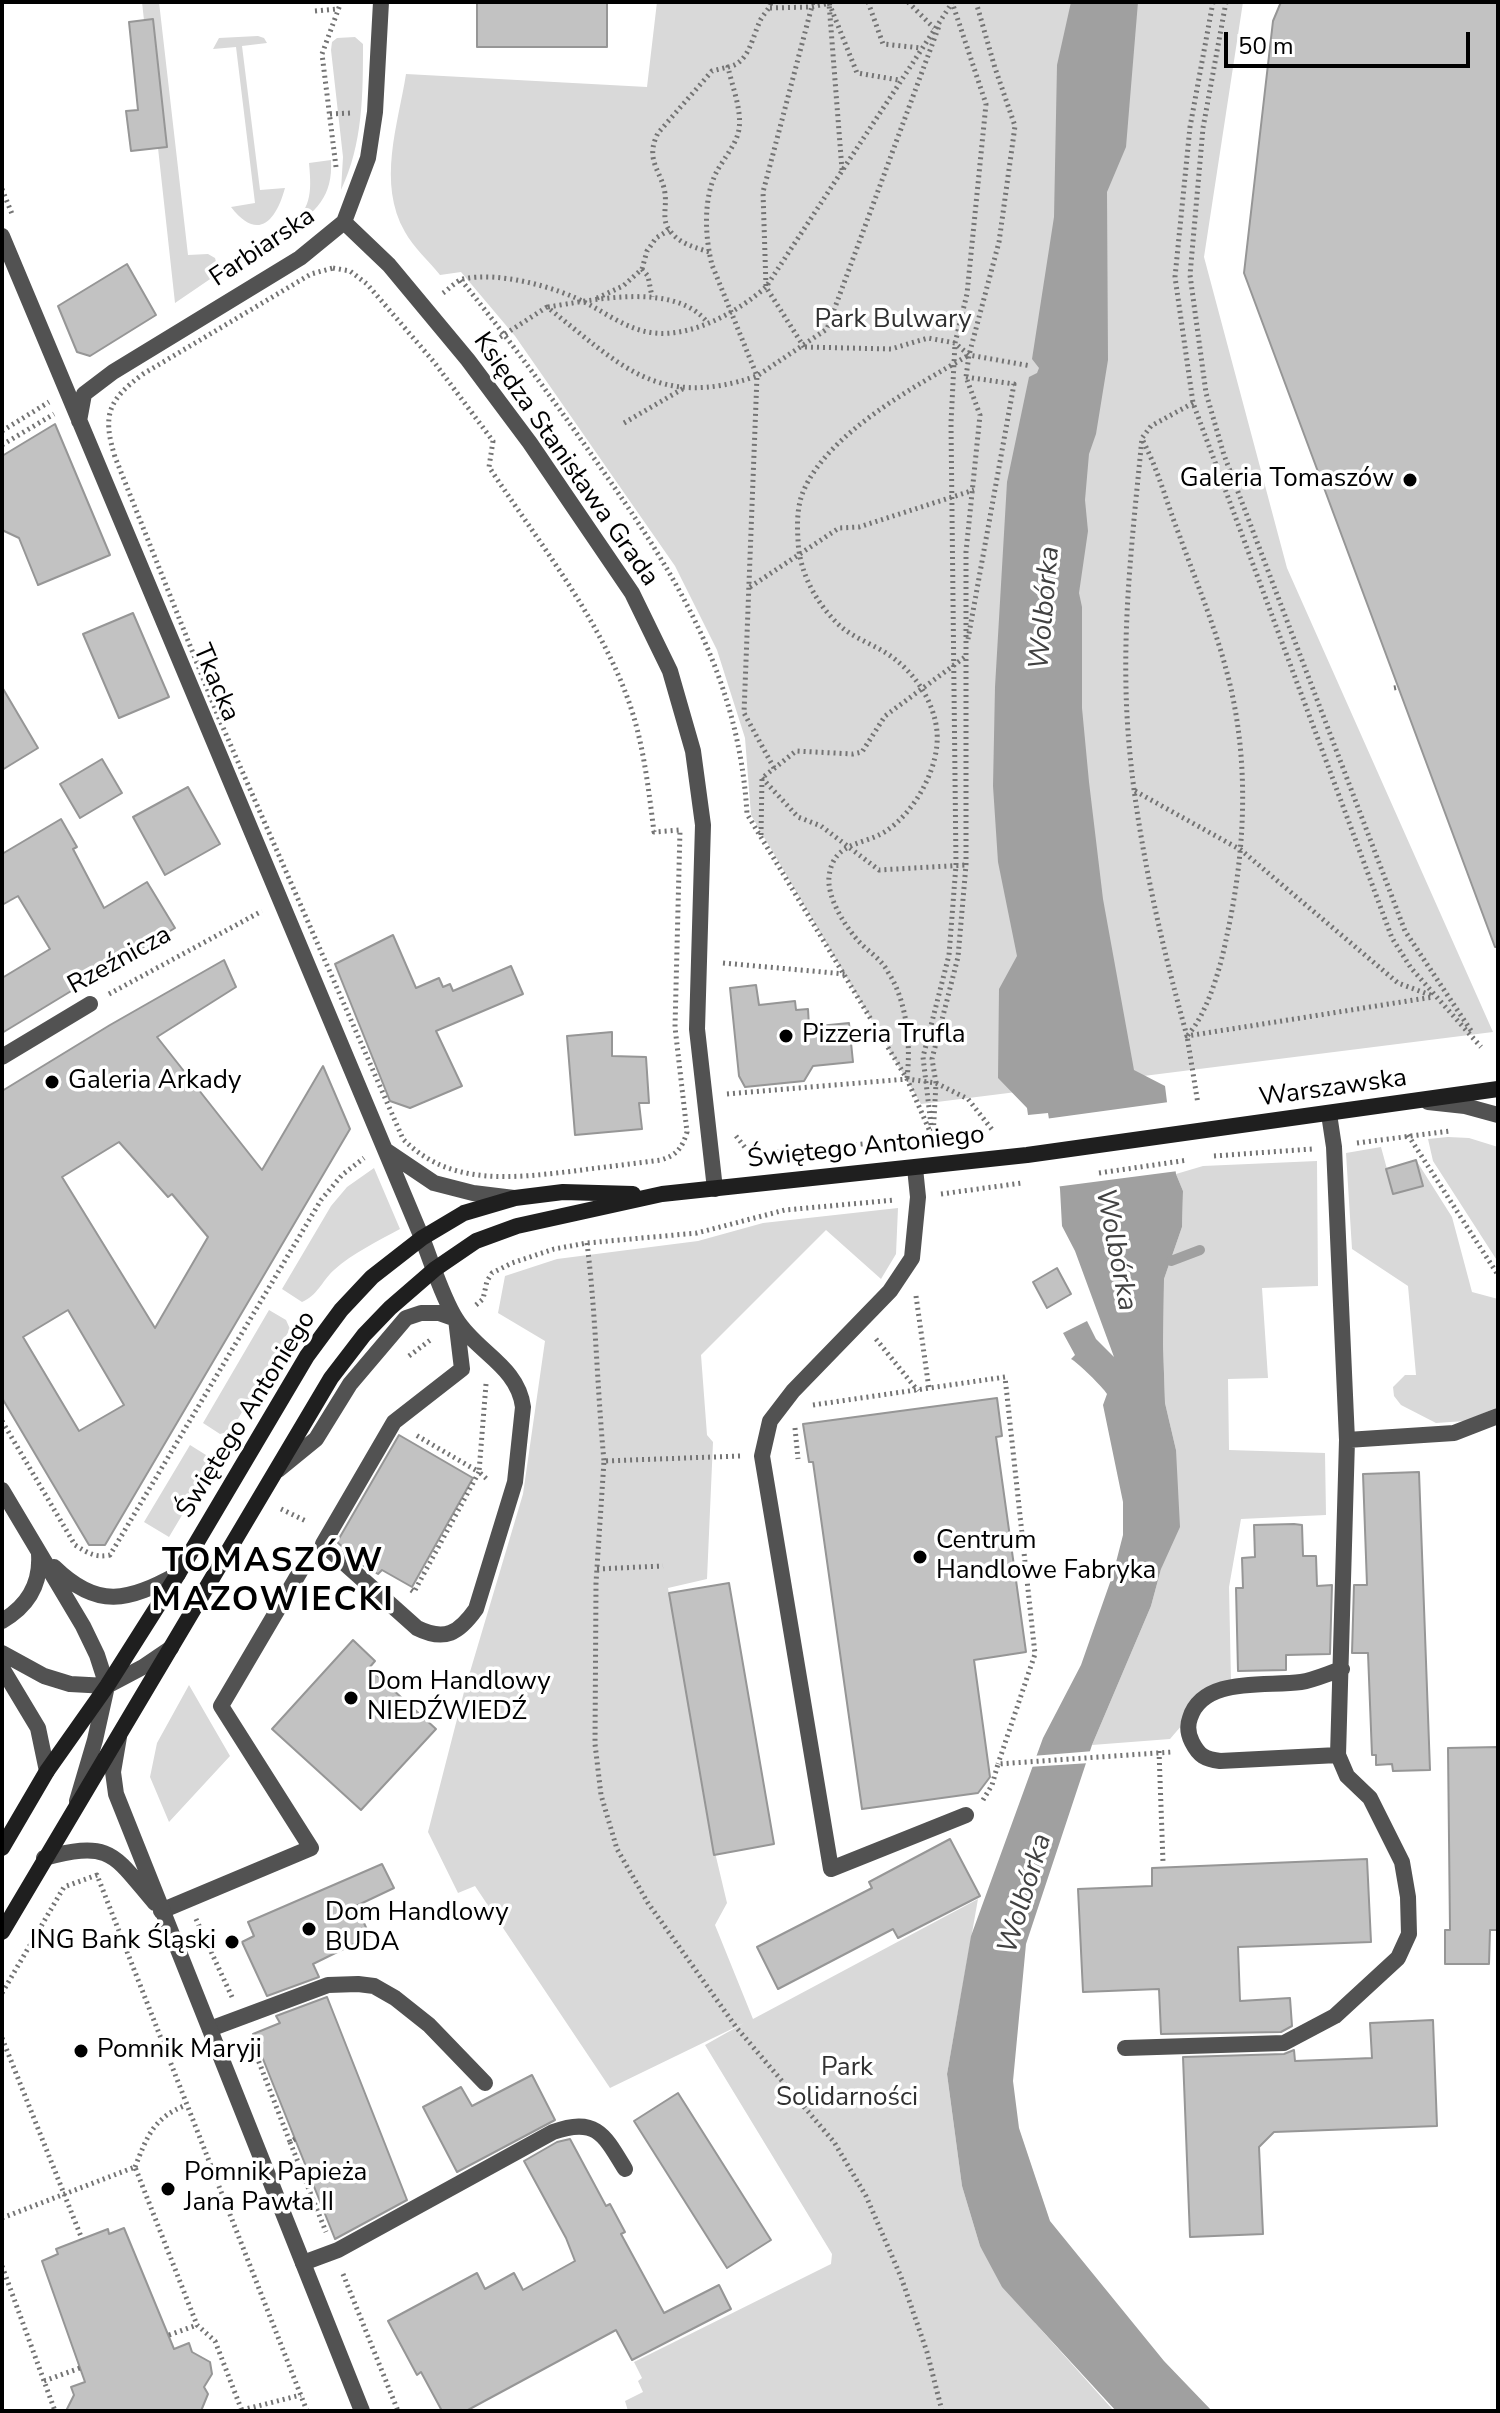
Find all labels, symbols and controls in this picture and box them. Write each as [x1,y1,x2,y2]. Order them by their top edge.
scale bar [1228,16,1474,66]
text: 50 m [1238,30,1294,62]
street label: Farbiarska [204,201,322,295]
park label: Park Bulwary [814,305,972,337]
street label: Księdza Stanisława Grada [466,327,664,593]
place label: Galeria Tomaszów [1180,464,1394,496]
marker: Galeria Tomaszów [1401,471,1419,489]
water label: Wolbórka [1024,545,1068,671]
street label: Tkacka [185,640,245,726]
street label: Rzeźnicza [63,920,177,1002]
place label: Pizzeria Trufla [802,1020,966,1052]
marker: Pizzeria Trufla [777,1027,795,1045]
street label: Warszawska [1257,1063,1409,1115]
place label: Galeria Arkady [68,1066,241,1098]
marker: Galeria Arkady [43,1073,61,1091]
street label: Świętego Antoniego [746,1120,986,1176]
water label: Wolbórka [1087,1186,1143,1314]
street label: Świętego Antoniego [171,1306,323,1524]
place label: Centrum Handlowe Fabryka [936,1526,1156,1588]
district label: TOMASZÓW MAZOWIECKI [151,1543,395,1622]
marker: Centrum Handlowe Fabryka [911,1548,929,1566]
place label: Dom Handlowy NIEDŹWIEDŹ [367,1667,551,1728]
marker: Dom Handlowy NIEDŹWIEDŹ [342,1689,360,1707]
water label: Wolbórka [992,1830,1060,1958]
place label: Dom Handlowy BUDA [325,1898,509,1960]
marker: Dom Handlowy BUDA [300,1920,318,1938]
place label: ING Bank Śląski [30,1926,216,1958]
marker: ING Bank Śląski [223,1933,241,1951]
place label: Pomnik Maryji [97,2035,262,2067]
marker: Pomnik Maryji [72,2042,90,2060]
park label: Park Solidarności [776,2053,918,2114]
place label: Pomnik Papieża Jana Pawła II [184,2158,367,2220]
marker: Pomnik Papieża Jana Pawła II [159,2180,177,2198]

